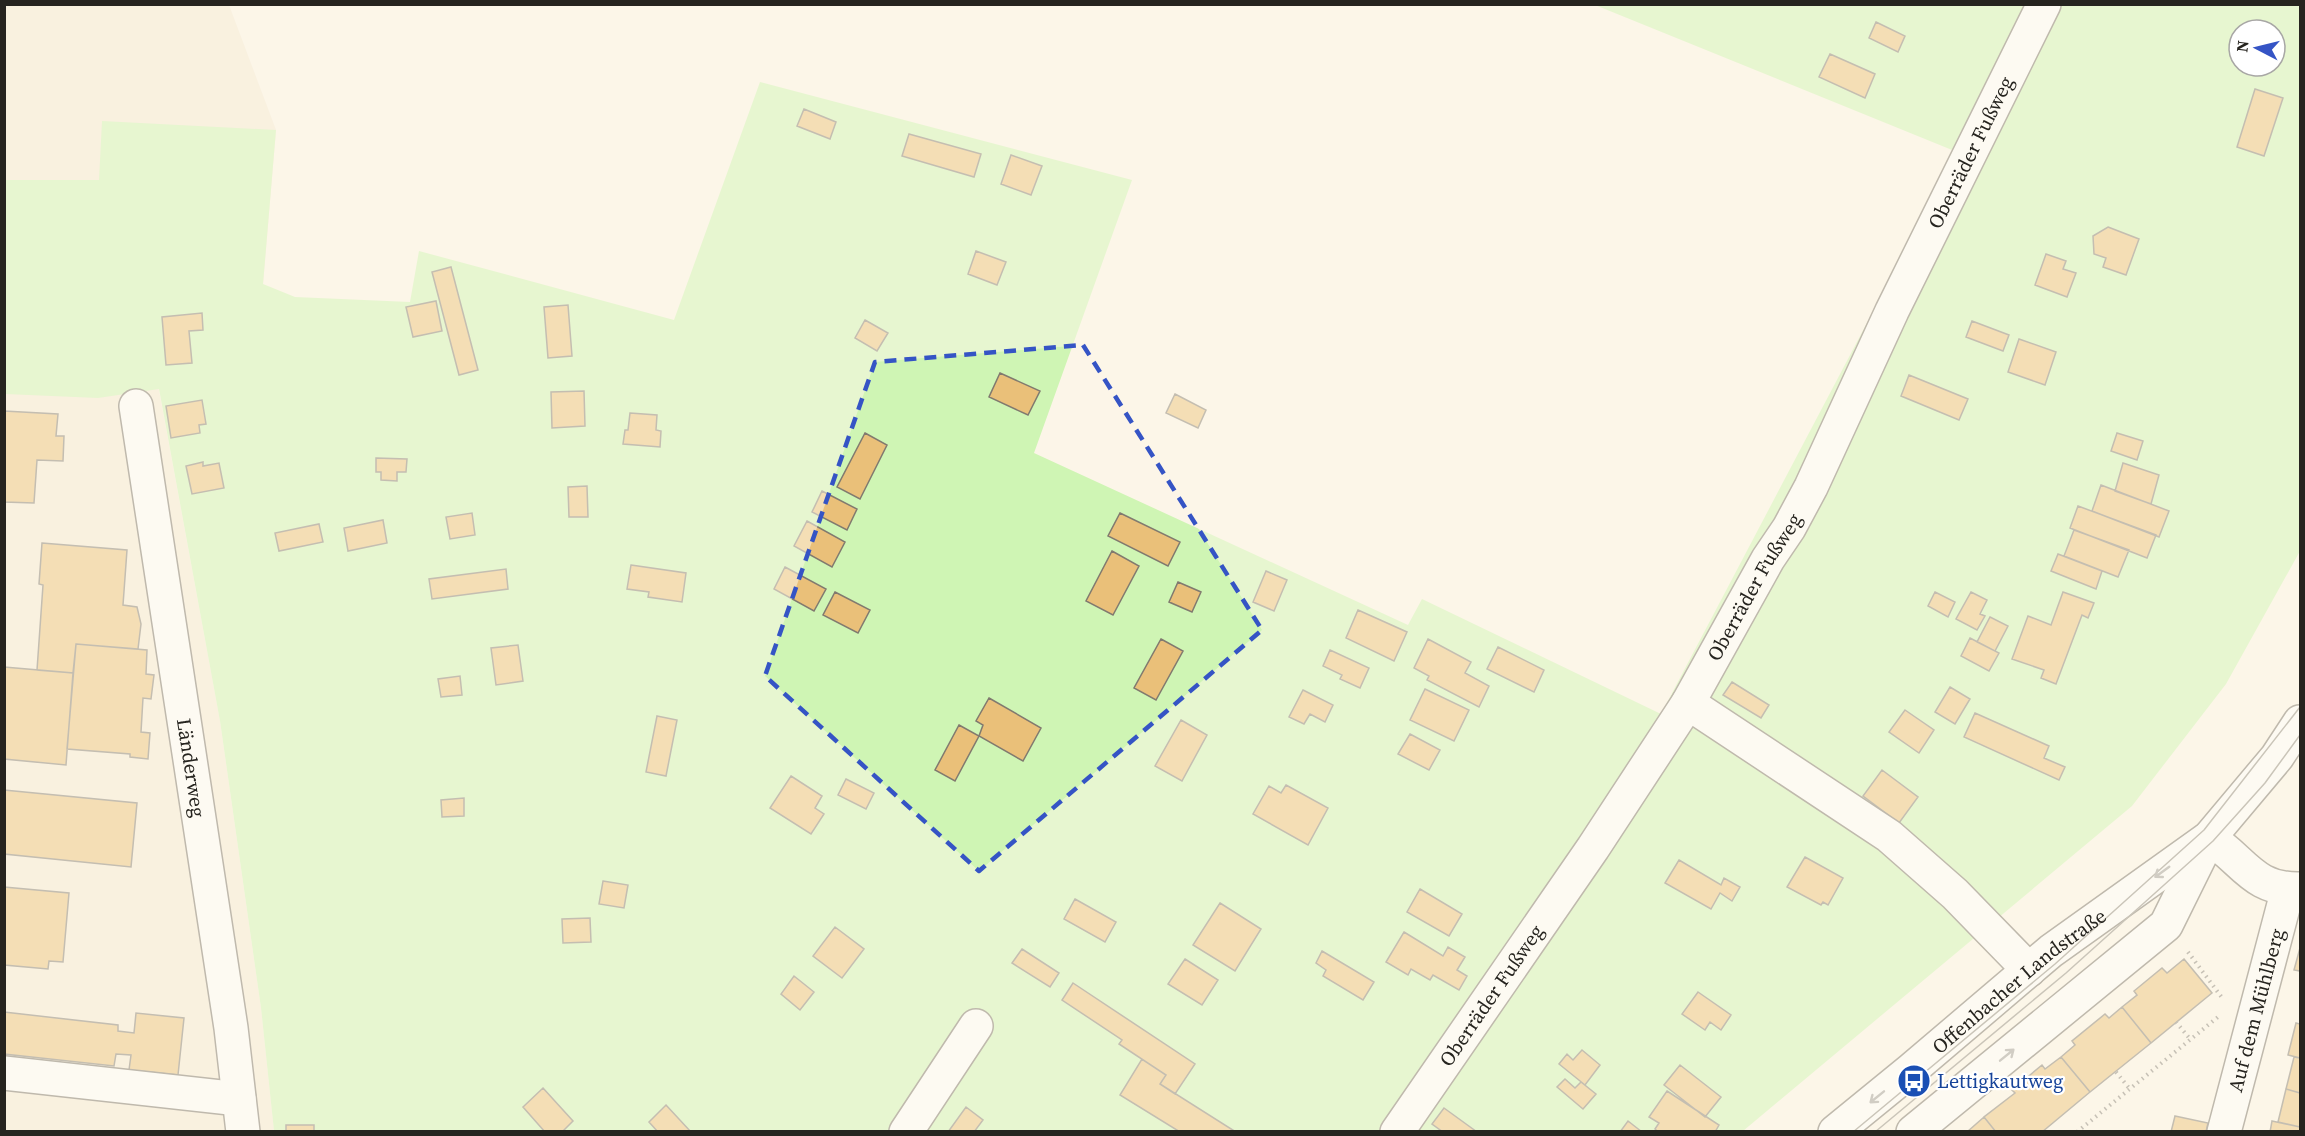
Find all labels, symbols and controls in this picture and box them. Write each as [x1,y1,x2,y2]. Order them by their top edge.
north arrow [2227,18,2287,78]
text: N [2230,39,2254,53]
street label: Oberräder Fußweg [1921,71,2020,233]
street label: Oberräder Fußweg [1700,508,1808,666]
street label: Länderweg [170,716,213,819]
one-way arrow [2154,866,2170,878]
street label: Offenbacher Landstraße [1926,902,2112,1060]
street label: Oberräder Fußweg [1432,919,1550,1072]
street label: Auf dem Mühlberg [2221,925,2291,1095]
one-way arrow [1999,1048,2015,1061]
bus stop icon: Lettigkautweg [1896,1063,1932,1099]
place label: Lettigkautweg [1937,1067,2063,1095]
one-way arrow [1869,1091,1885,1104]

